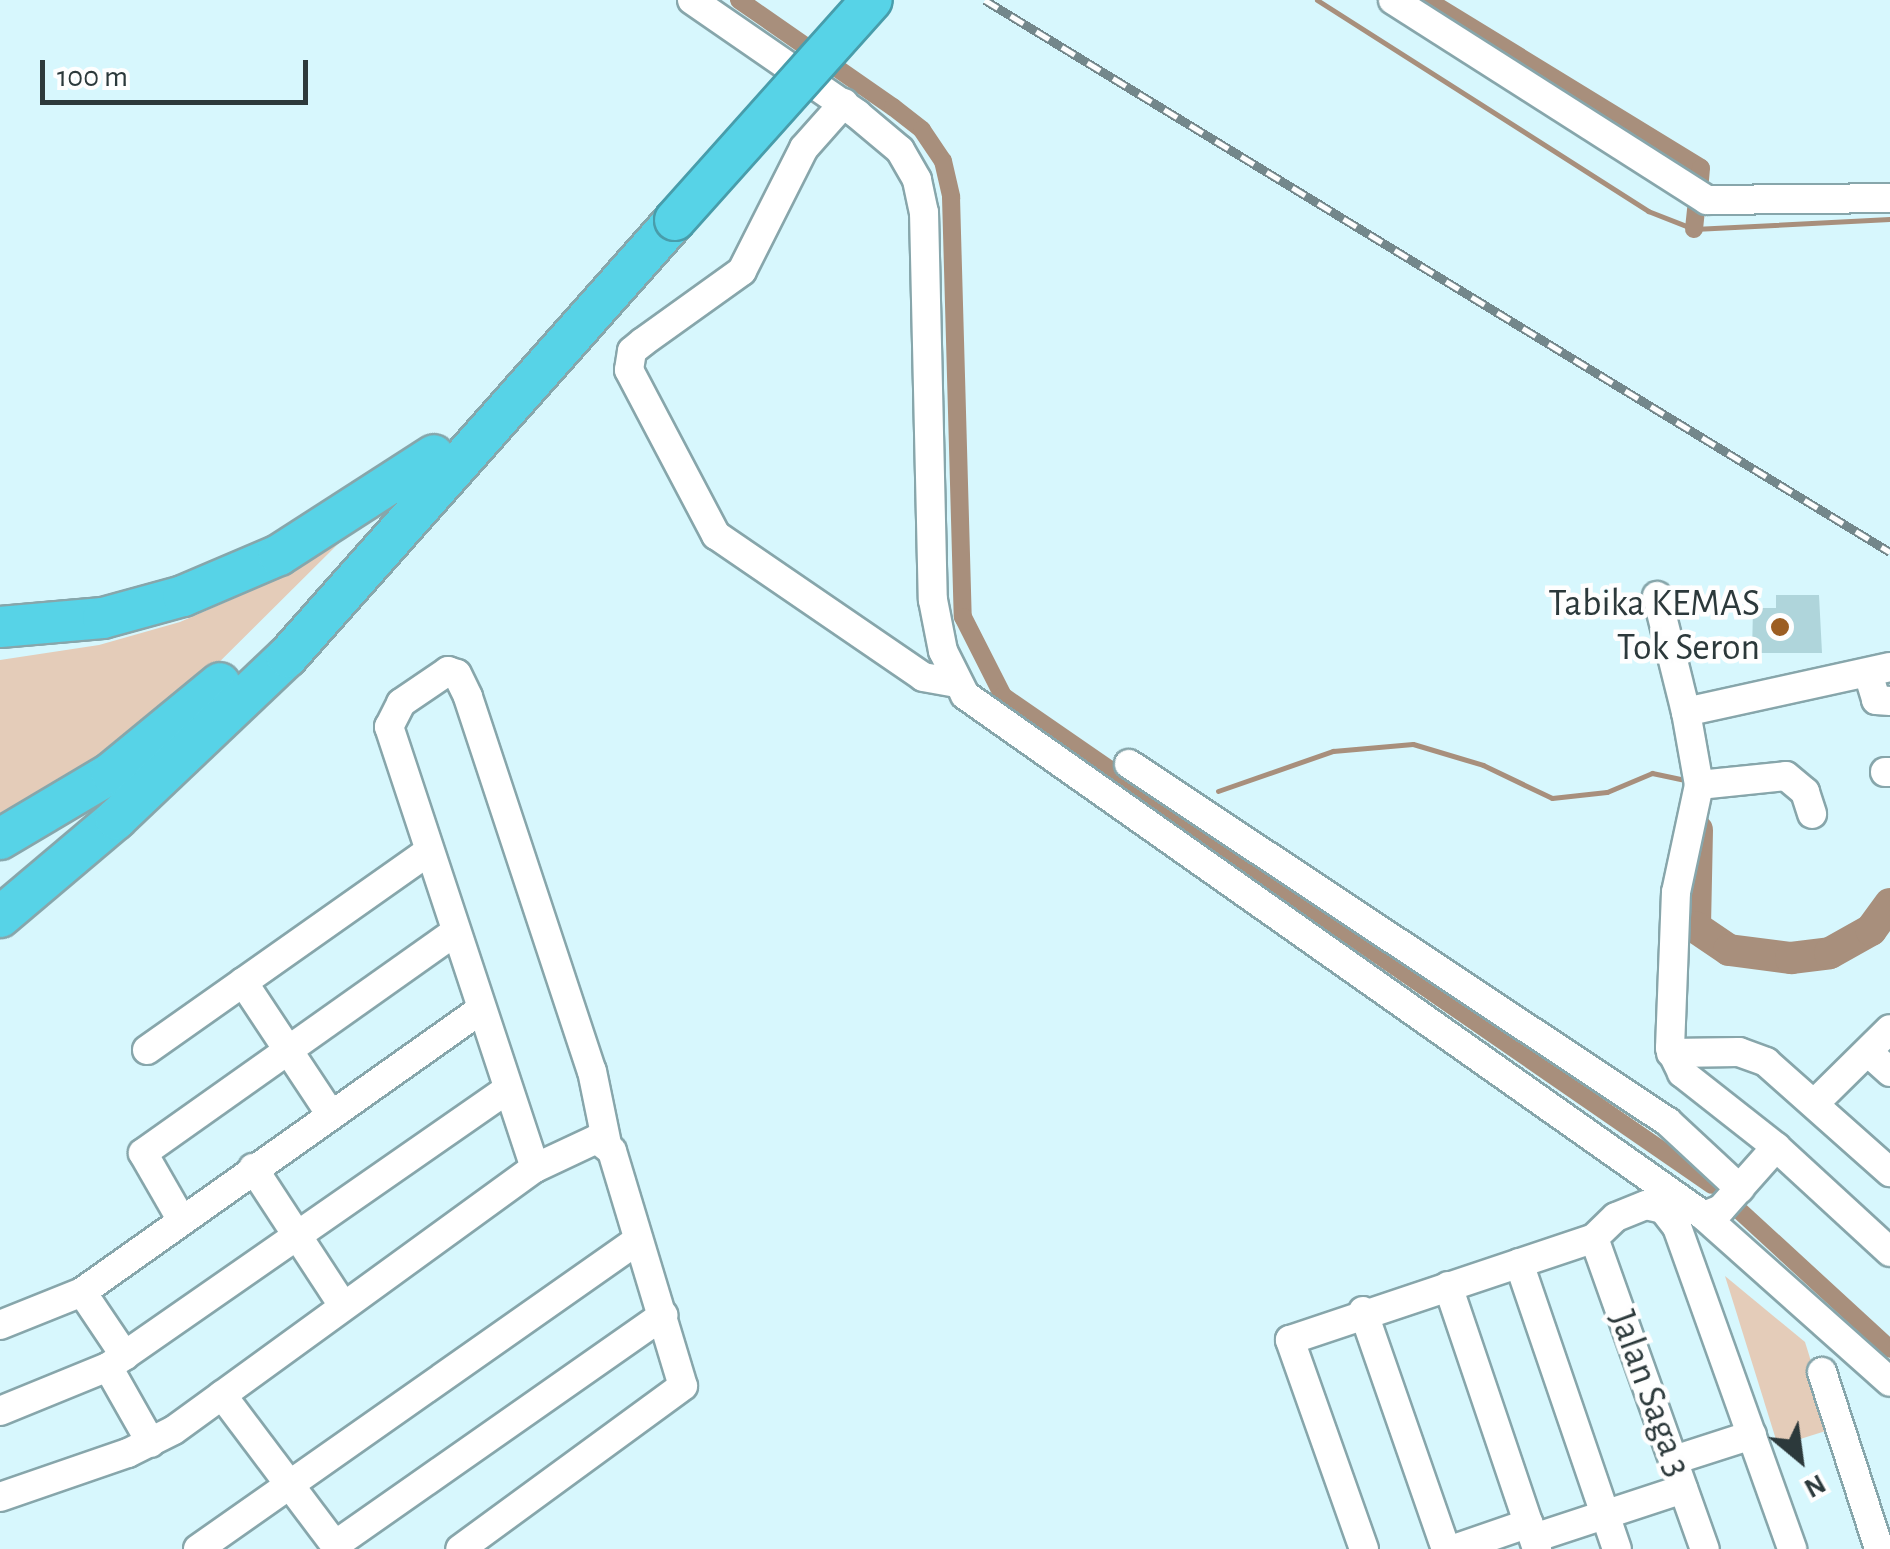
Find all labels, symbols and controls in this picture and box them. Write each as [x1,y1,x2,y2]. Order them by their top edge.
scale bar [45,40,312,102]
text: 100 m [57,62,128,92]
place label: Tabika KEMAS Tok Seron [1548,582,1760,672]
marker: Tabika KEMAS Tok Seron [1769,616,1791,638]
street label: Jalan Saga 3 [1598,1305,1700,1483]
north arrow [1750,1409,1850,1509]
text: N [1799,1468,1830,1502]

